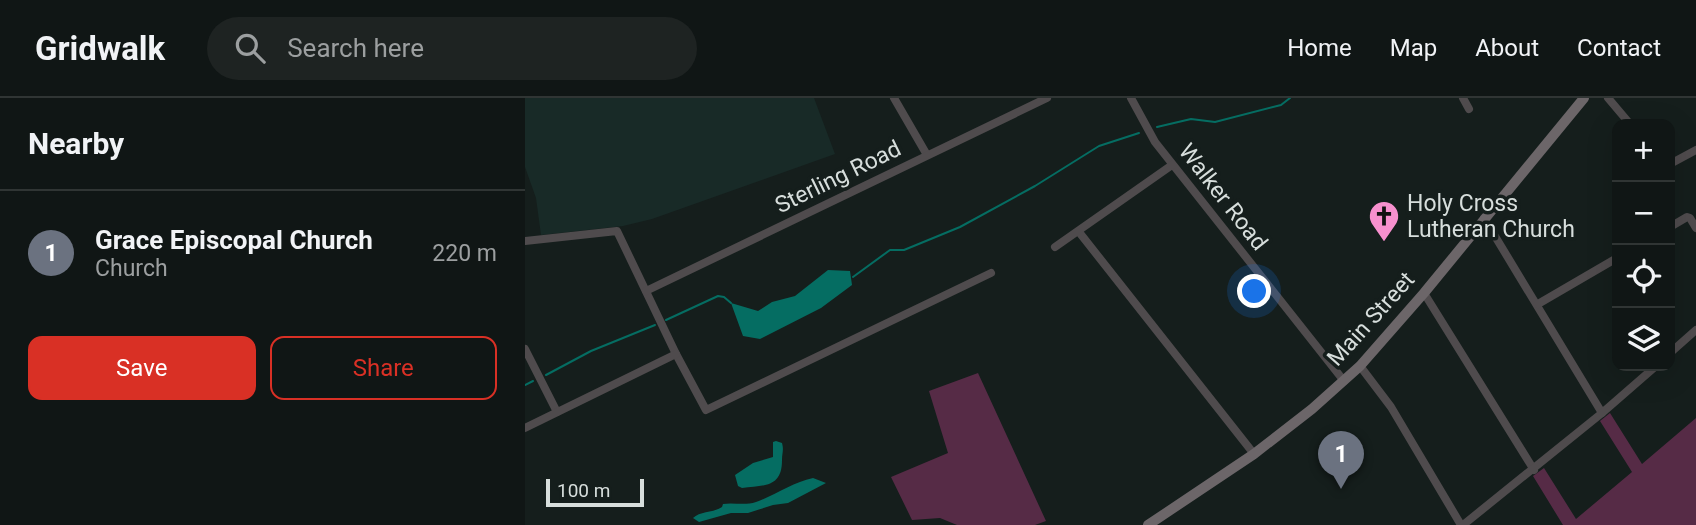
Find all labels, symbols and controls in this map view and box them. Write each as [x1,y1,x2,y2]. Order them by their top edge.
search box [207,17,697,80]
text: Gridwalk [35,29,165,68]
icon: search [231,29,269,67]
text: Search here [287,33,424,63]
text: Home [1287,34,1352,62]
text: Map [1390,34,1437,62]
text: About [1475,34,1539,62]
text: Contact [1577,34,1661,62]
map controls [1612,119,1675,371]
button: + [1612,119,1675,182]
text: Nearby [28,126,124,161]
street label: Sterling Road [771,135,905,219]
street label: Walker Road [1173,138,1273,256]
button: − [1612,182,1675,245]
place label: Holy Cross Lutheran Church [1407,190,1575,243]
church icon: Holy Cross Lutheran Church [1367,199,1401,243]
text: Grace Episcopal Church [95,225,373,255]
text: 1 [44,240,58,267]
text: 220 m [432,240,497,267]
button: locate [1612,245,1675,308]
text: Church [95,255,168,282]
street label: Main Street [1322,266,1420,372]
your location [1237,274,1271,308]
button: layers [1612,308,1675,371]
button: Save [28,336,256,400]
button: Share [270,336,497,400]
pin: 1 [1318,431,1364,489]
scale bar [546,476,644,508]
text: 100 m [557,479,610,502]

